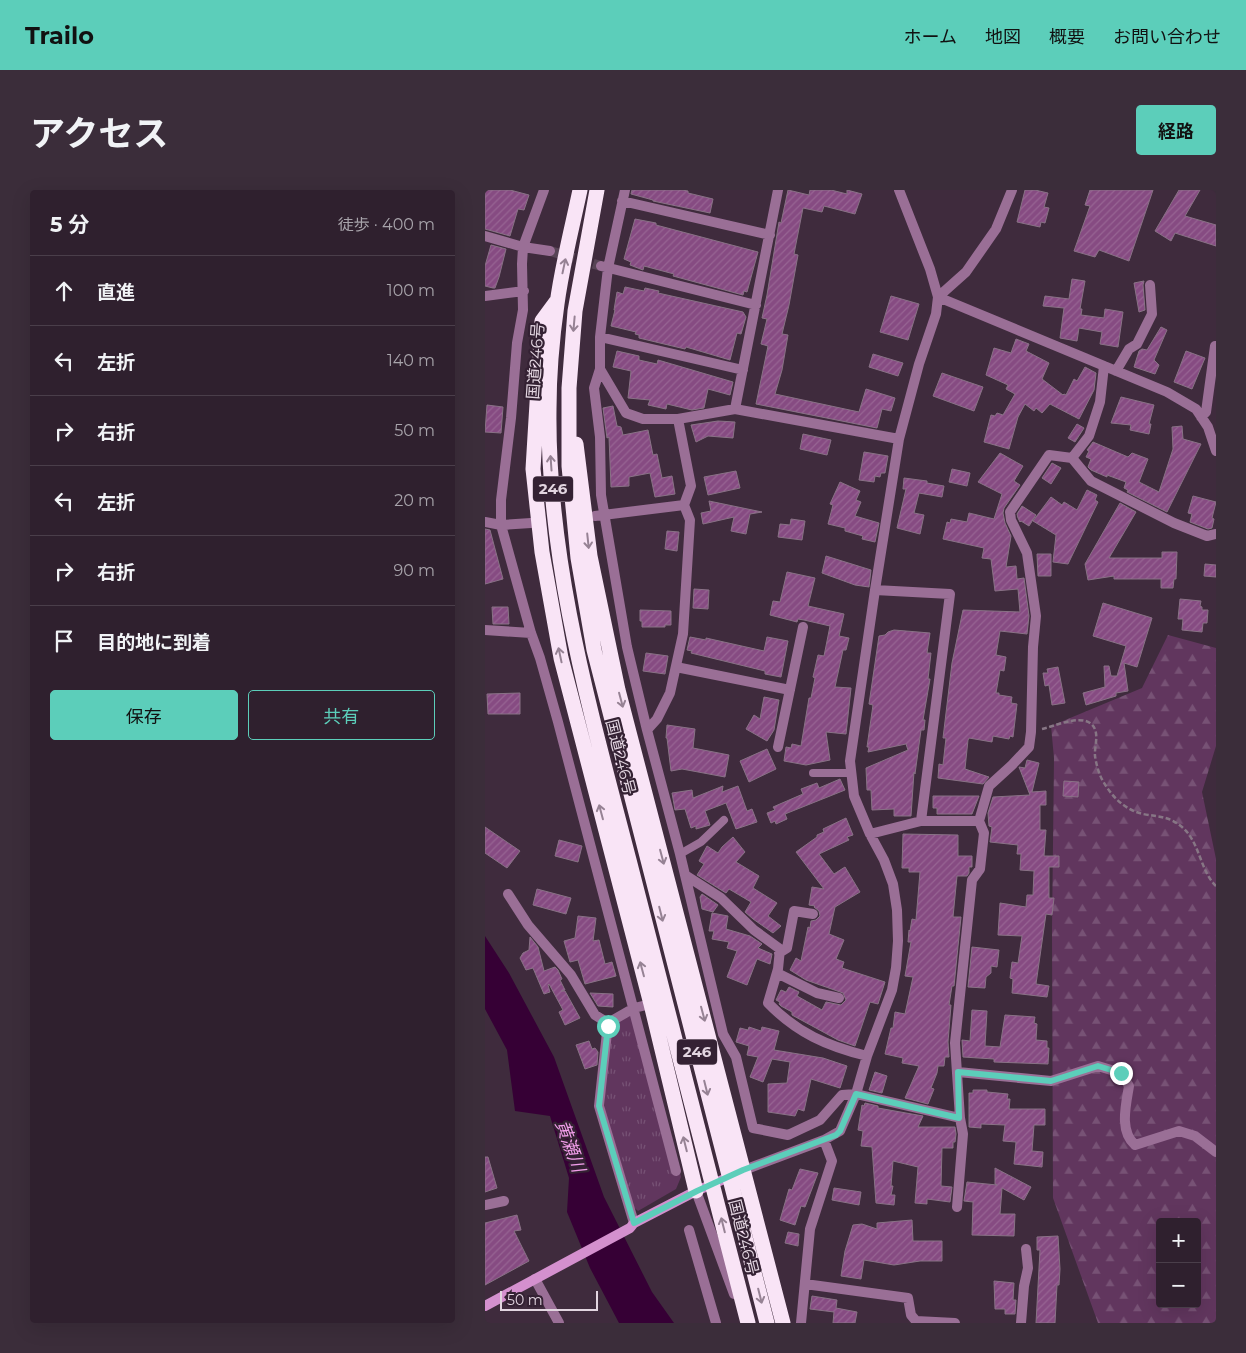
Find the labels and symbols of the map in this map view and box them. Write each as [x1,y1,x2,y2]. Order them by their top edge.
one-way arrow [560,259,569,275]
one-way arrow [569,316,579,332]
street label: 国道246号 [523,322,548,400]
one-way arrow [546,455,555,471]
road number: 246 [533,476,573,502]
one-way arrow [583,532,593,548]
one-way arrow [555,647,565,663]
one-way arrow [616,691,626,707]
street label: 国道246号 [602,717,639,797]
one-way arrow [596,804,605,820]
one-way arrow [657,849,667,865]
one-way arrow [657,905,666,921]
one-way arrow [637,962,646,978]
one-way arrow [698,1006,708,1022]
route start [597,1015,620,1038]
road number: 246 [677,1040,717,1064]
route end [1110,1062,1133,1085]
one-way arrow [702,1080,711,1096]
water label: 黄瀬川 [550,1117,590,1177]
one-way arrow [680,1136,689,1152]
street label: 国道246号 [725,1197,762,1277]
one-way arrow [718,1217,727,1233]
scale bar [500,1288,597,1311]
one-way arrow [756,1288,765,1304]

